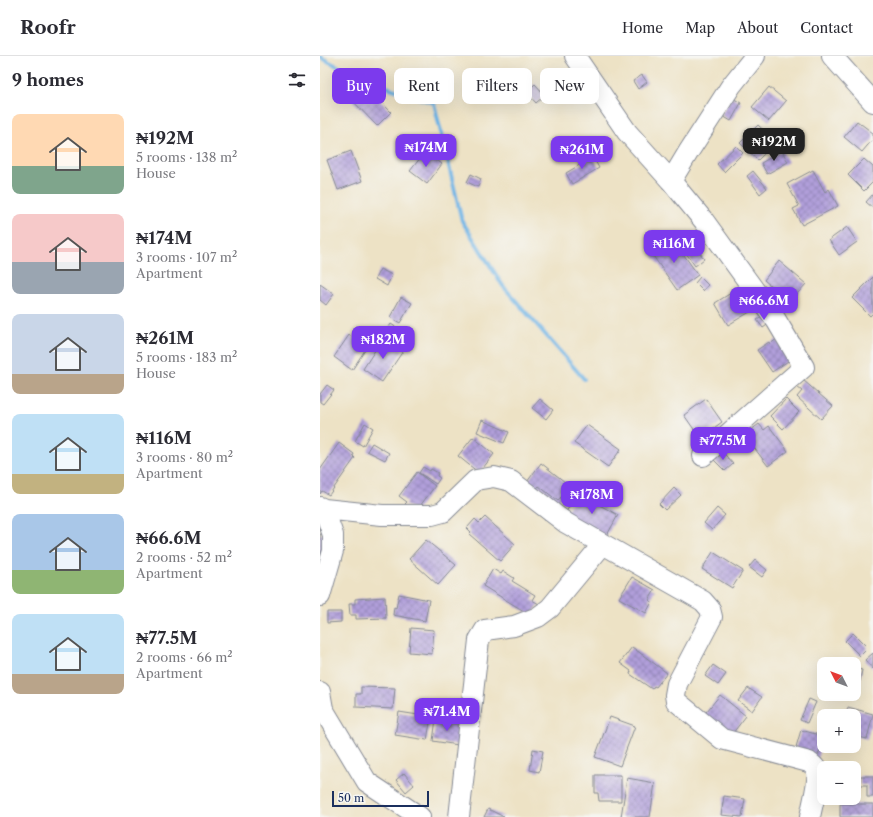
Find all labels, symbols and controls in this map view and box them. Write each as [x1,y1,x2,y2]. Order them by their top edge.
text: Roofr [20,16,76,39]
text: Home [622,19,663,37]
text: Map [685,19,715,37]
text: About [737,19,778,37]
text: Contact [800,19,853,37]
chip: Buy [332,68,386,104]
chip: Rent [394,68,454,104]
chip: Filters [462,68,532,104]
chip: New [540,68,599,104]
icon: filters [286,69,308,91]
text: 9 homes [12,70,84,90]
text: ₦192M [136,128,194,148]
pin: ₦192M [746,128,802,162]
icon: home [44,130,92,178]
text: ₦192M [752,133,796,149]
pin: ₦174M [398,134,454,168]
pin: ₦261M [554,136,610,170]
text: ₦174M [404,139,448,155]
text: ₦261M [560,141,604,157]
text: 5 rooms · 138 m² [136,149,237,165]
text: House [136,165,176,181]
text: ₦174M [136,228,192,248]
icon: home [44,230,92,278]
pin: ₦116M [646,230,702,264]
text: ₦116M [653,235,695,251]
text: 3 rooms · 107 m² [136,249,237,265]
text: Apartment [136,265,203,281]
pin: ₦66.6M [731,287,797,321]
text: ₦66.6M [739,292,789,308]
pin: ₦182M [355,326,411,360]
text: ₦261M [136,328,194,348]
icon: home [44,330,92,378]
text: ₦182M [361,331,405,347]
text: 5 rooms · 183 m² [136,349,237,365]
text: House [136,365,176,381]
pin: ₦77.5M [690,427,756,461]
text: ₦116M [136,428,192,448]
icon: home [44,430,92,478]
text: ₦77.5M [700,432,746,448]
text: 3 rooms · 80 m² [136,449,233,465]
text: Apartment [136,465,203,481]
pin: ₦178M [564,481,620,515]
text: ₦178M [570,486,614,502]
text: ₦66.6M [136,528,202,548]
icon: home [44,530,92,578]
text: 2 rooms · 52 m² [136,549,232,565]
text: Apartment [136,565,203,581]
text: ₦77.5M [136,628,197,648]
icon: home [44,630,92,678]
text: 2 rooms · 66 m² [136,649,233,665]
north arrow [817,657,861,701]
map controls [817,657,861,805]
text: Apartment [136,665,203,681]
pin: ₦71.4M [414,698,480,732]
text: ₦71.4M [423,703,471,719]
button: + [817,709,861,753]
button: − [817,761,861,805]
scale bar [332,789,429,808]
text: 50 m [338,791,364,805]

